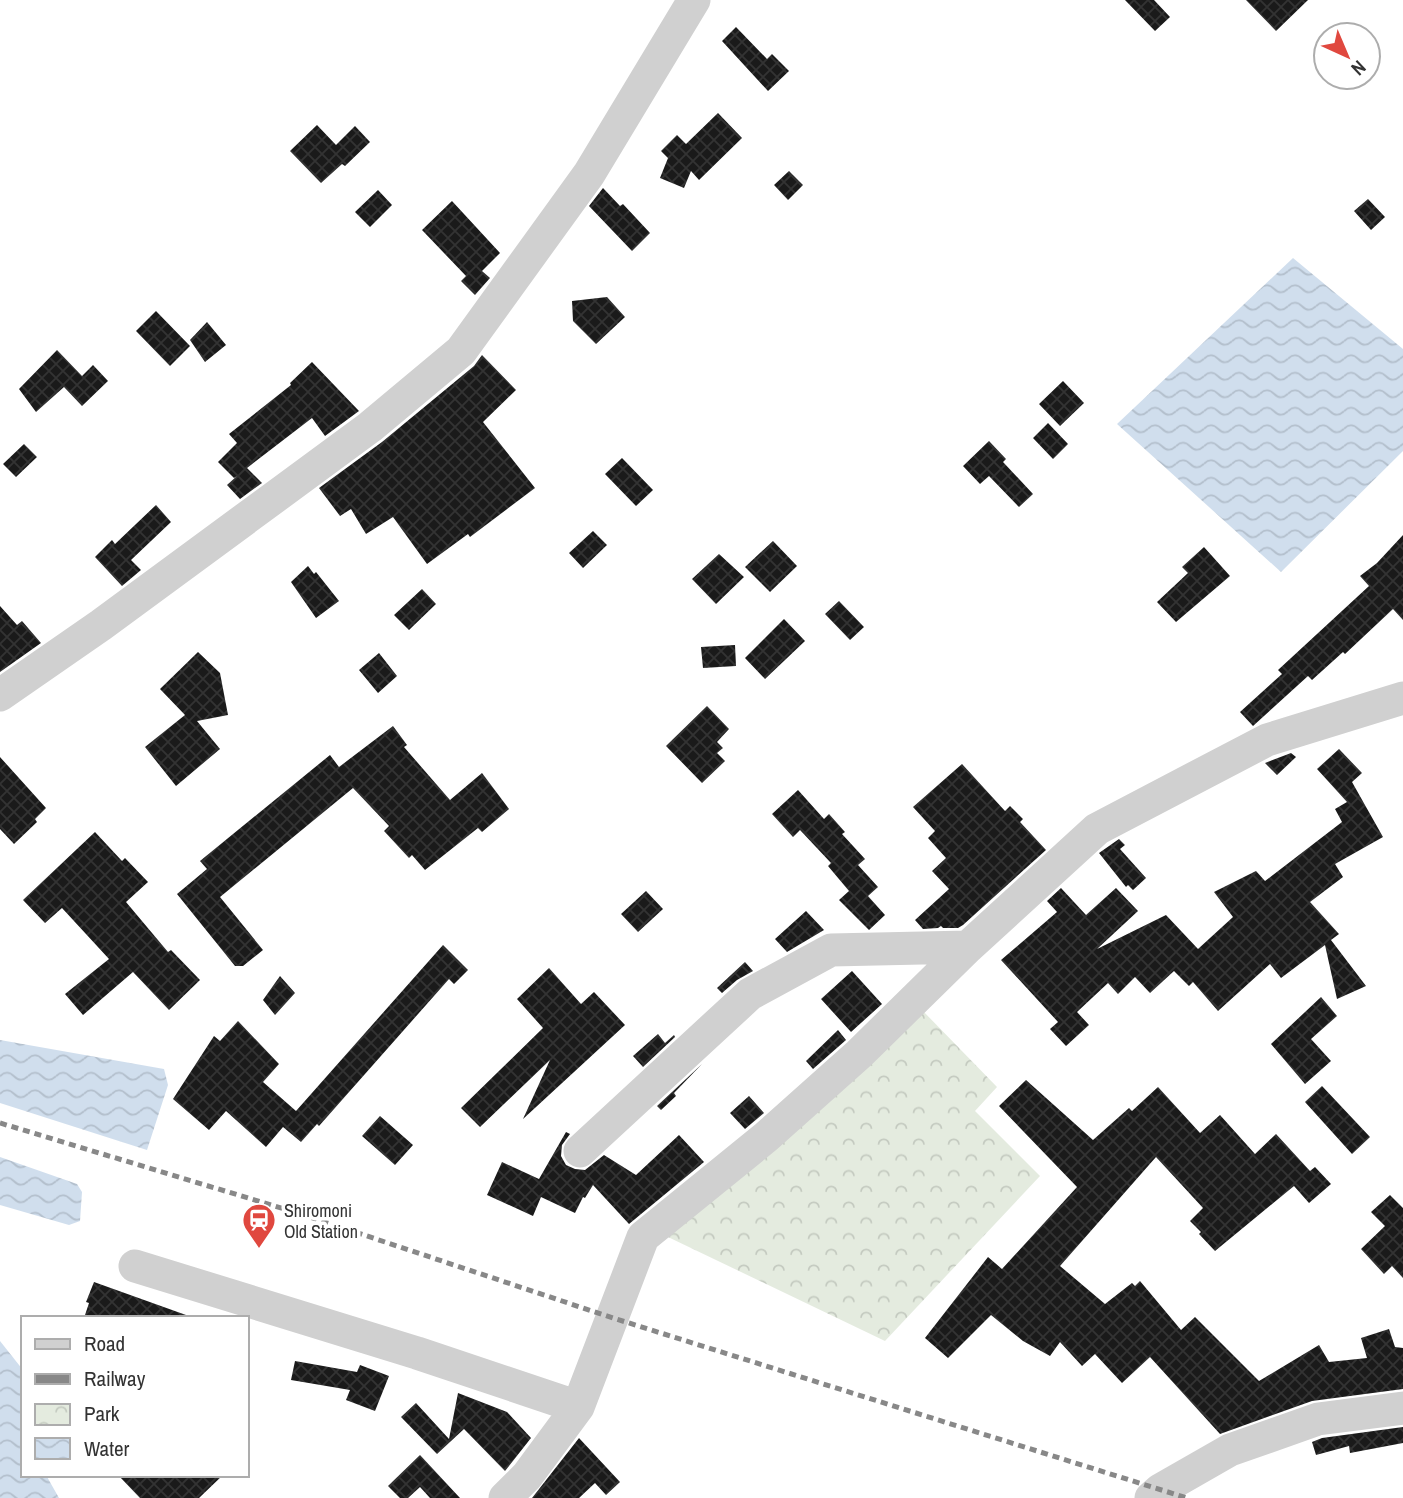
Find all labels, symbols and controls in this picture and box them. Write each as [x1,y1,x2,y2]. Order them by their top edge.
north arrow [1312,21,1382,91]
text: N [1346,55,1372,81]
place label: Shiromoni Old Station [284,1198,358,1244]
station icon: Shiromoni Old Station [240,1201,278,1250]
legend [21,1316,248,1477]
text: Road [84,1329,125,1358]
text: Railway [84,1364,146,1393]
text: Park [84,1399,120,1428]
text: Water [84,1434,130,1463]

